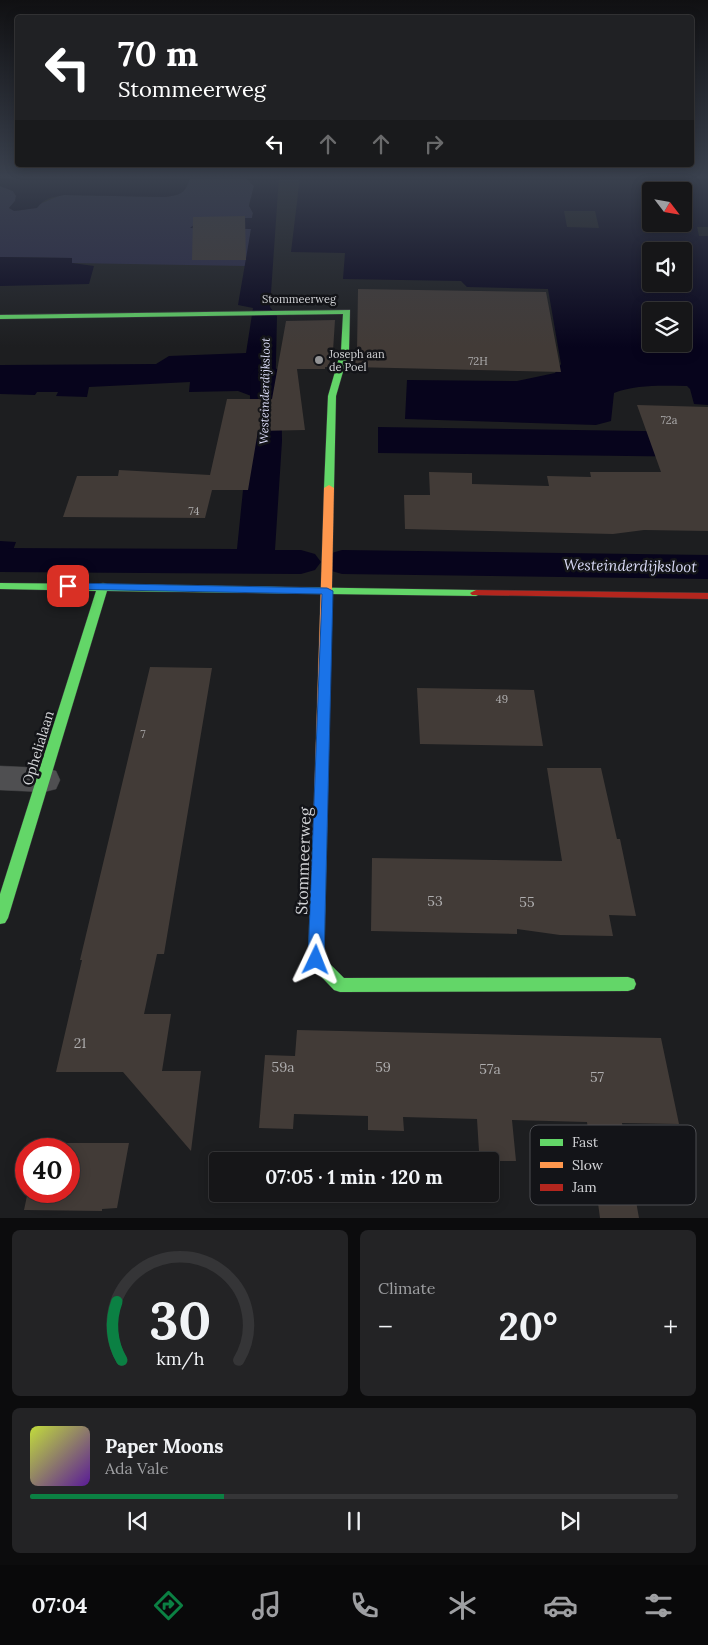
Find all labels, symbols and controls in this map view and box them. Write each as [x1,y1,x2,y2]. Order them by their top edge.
text: 70 m [118,31,198,76]
icon: left [35,35,100,100]
text: Stommeerweg [118,75,266,103]
icon: left [261,130,289,158]
icon: ahead [314,130,342,158]
icon: ahead [367,130,395,158]
icon: right [420,130,448,158]
north arrow [642,182,692,232]
map controls [642,182,692,352]
button: sound [642,242,692,292]
street label: Stommeerweg [262,292,337,306]
button: layers [642,302,692,352]
water label: Westeinderdijksloot [256,337,273,444]
place label: Joseph aan de Poel [328,347,385,374]
marker: Joseph aan de Poel [313,354,325,366]
house number: 72H [468,354,488,368]
house number: 72a [661,413,678,427]
house number: 74 [189,504,199,518]
water label: Westeinderdijksloot [563,555,697,576]
pin [47,565,89,607]
icon: arrive [54,572,82,600]
house number: 49 [496,692,508,706]
street label: Ophelialaan [18,708,58,788]
house number: 7 [140,727,146,741]
street label: Stommeerweg [291,806,315,915]
house number: 53 [427,892,443,910]
house number: 55 [519,893,535,911]
position arrow [289,933,341,985]
house number: 21 [74,1034,86,1052]
house number: 59a [272,1058,294,1076]
house number: 59 [375,1058,391,1076]
house number: 57a [479,1060,501,1078]
house number: 57 [590,1068,605,1086]
legend [530,1125,696,1205]
text: Fast [572,1133,599,1151]
speed limit sign: 40 [15,1138,80,1203]
text: Slow [572,1156,604,1174]
text: 07:05 · 1 min · 120 m [265,1165,443,1189]
text: Jam [571,1178,597,1196]
text: Climate [378,1278,435,1298]
text: 30 [149,1287,211,1353]
text: 20° [499,1302,557,1350]
text: − [378,1309,393,1345]
text: + [663,1309,678,1345]
text: km/h [156,1347,204,1370]
text: Paper Moons [105,1434,224,1458]
text: Ada Vale [105,1458,168,1478]
icon: previous [124,1507,152,1535]
icon: pause [340,1507,368,1535]
icon: next [556,1507,584,1535]
icon: directions [151,1588,186,1623]
icon: music [249,1588,284,1623]
icon: phone [347,1588,382,1623]
icon: climate [445,1588,480,1623]
icon: car [543,1588,578,1623]
icon: filters [641,1588,676,1623]
text: 07:04 [32,1591,87,1619]

